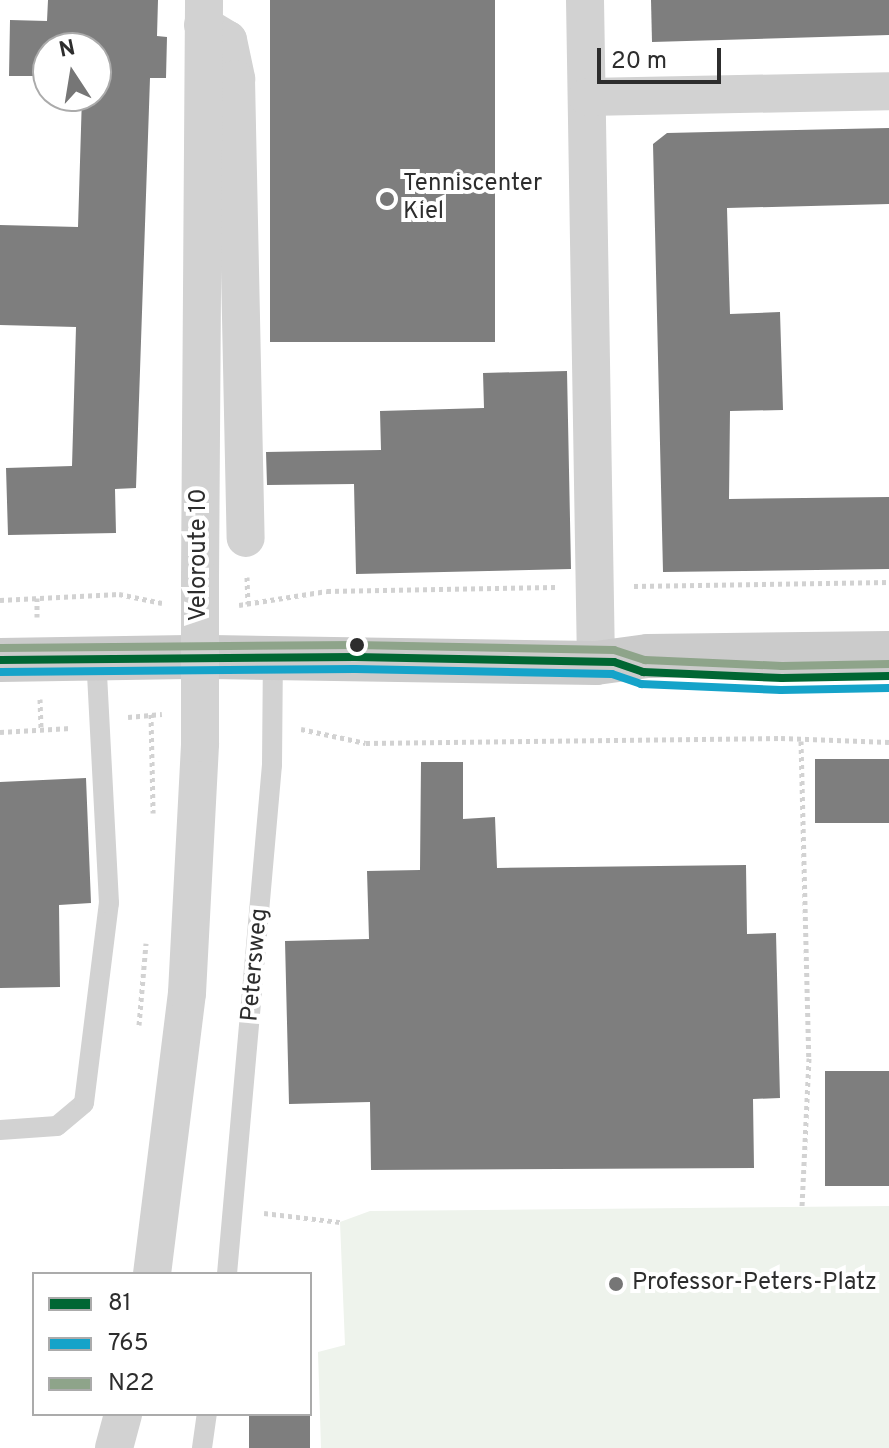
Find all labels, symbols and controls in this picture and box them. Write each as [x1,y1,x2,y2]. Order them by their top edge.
north arrow [32,32,112,112]
scale bar [601,32,725,82]
text: N [57,35,78,65]
text: 20 m [611,47,667,77]
place label: Tenniscenter Kiel [403,171,542,227]
marker: Tenniscenter Kiel [378,190,396,208]
street label: Veloroute 10 [186,488,214,622]
unlabelled marker [349,637,365,653]
street label: Petersweg [237,907,275,1023]
place label: Professor-Peters-Platz [632,1270,877,1298]
legend [32,1272,312,1416]
marker: Professor-Peters-Platz [607,1275,625,1293]
text: 81 [108,1289,132,1319]
text: 765 [108,1329,149,1359]
text: N22 [108,1369,154,1399]

